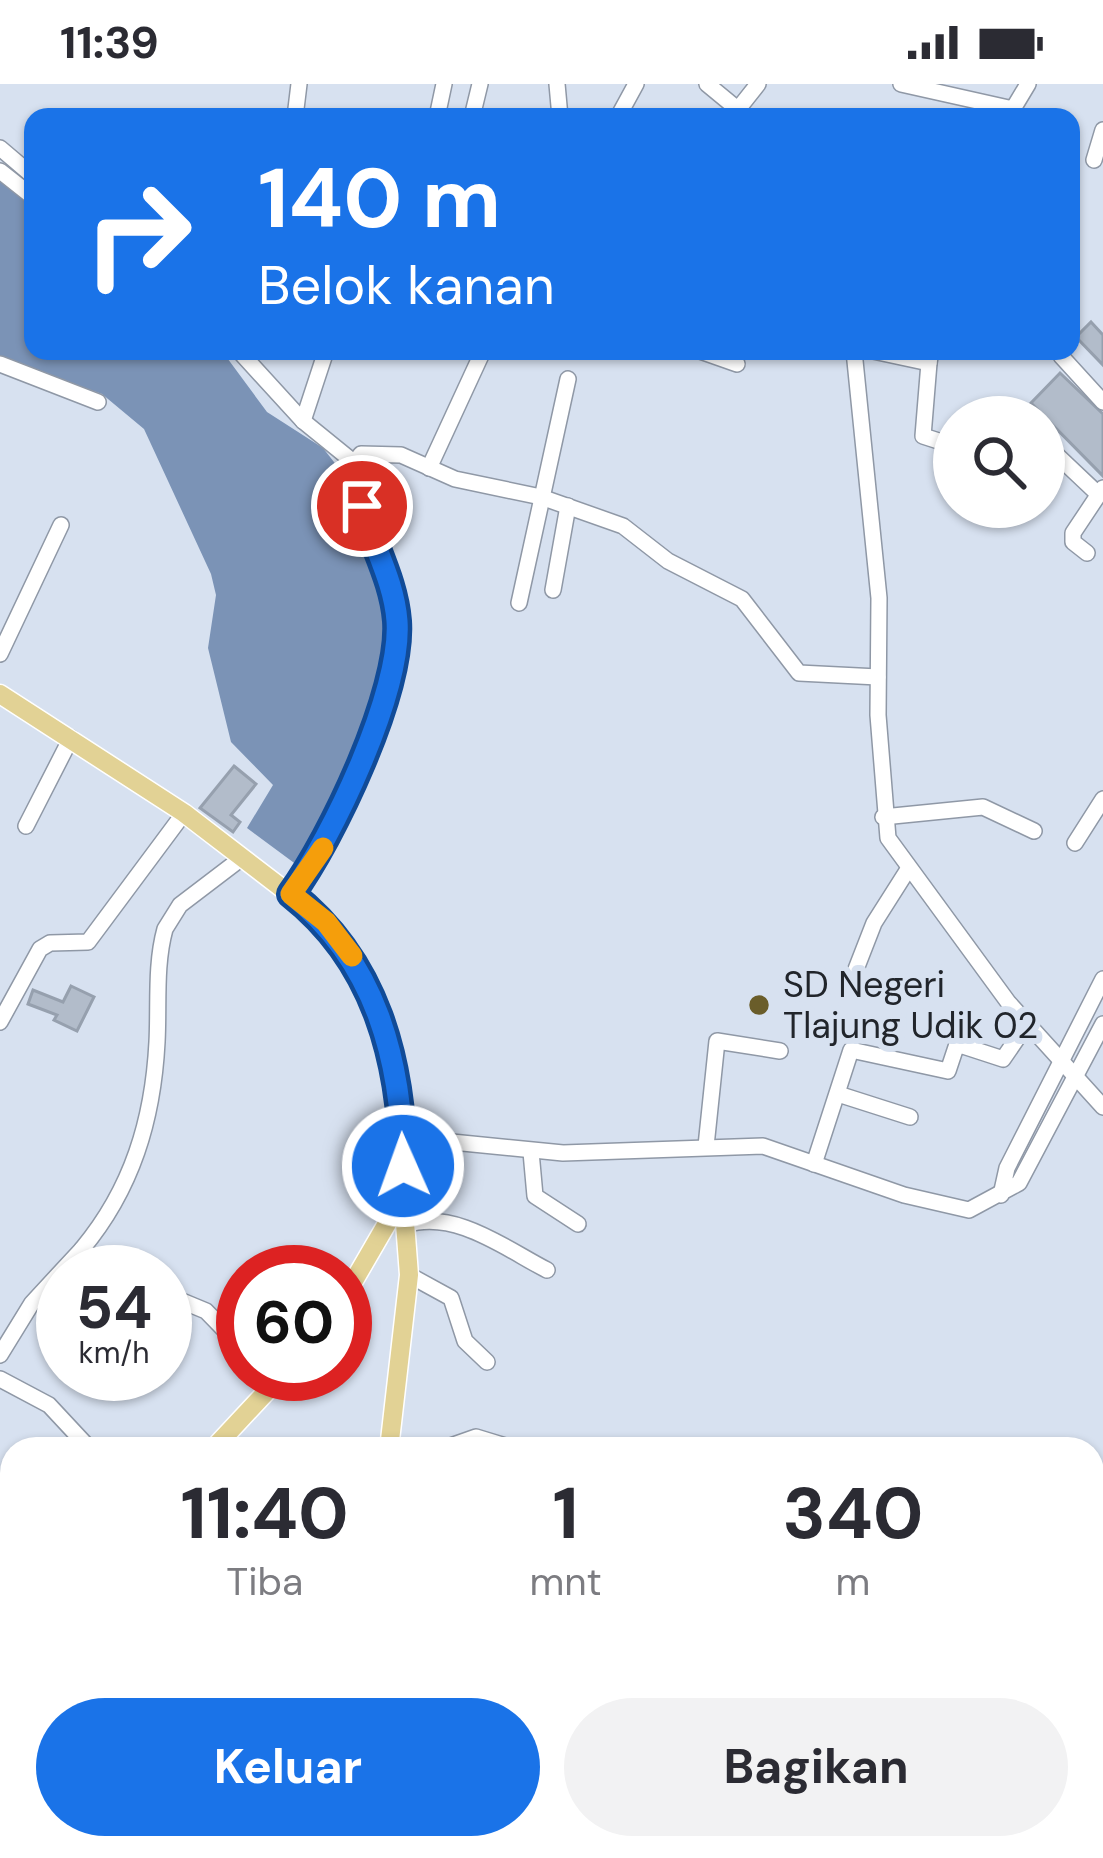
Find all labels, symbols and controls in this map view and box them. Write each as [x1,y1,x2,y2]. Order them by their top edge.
text: 11:39 [60,13,159,72]
text: 140 m [258,144,501,253]
icon: right [60,156,216,312]
text: Belok kanan [258,250,555,321]
map controls [933,396,1065,528]
button: search [933,396,1065,528]
pin [311,455,413,557]
icon: arrive [329,473,395,539]
place label: SD Negeri Tlajung Udik 02 [783,961,1038,1049]
marker: SD Negeri Tlajung Udik 02 [746,992,772,1018]
position arrow [340,1103,466,1229]
speed limit sign: 60 [216,1245,372,1401]
text: 54 [76,1268,152,1347]
text: km/h [79,1333,149,1372]
text: 11:40 [181,1467,349,1560]
text: 1 [553,1467,579,1560]
text: 340 [782,1467,923,1560]
text: Tiba [226,1556,303,1607]
text: mnt [529,1556,602,1607]
text: m [836,1556,870,1607]
button: Keluar [36,1698,540,1836]
button: Bagikan [564,1698,1068,1836]

